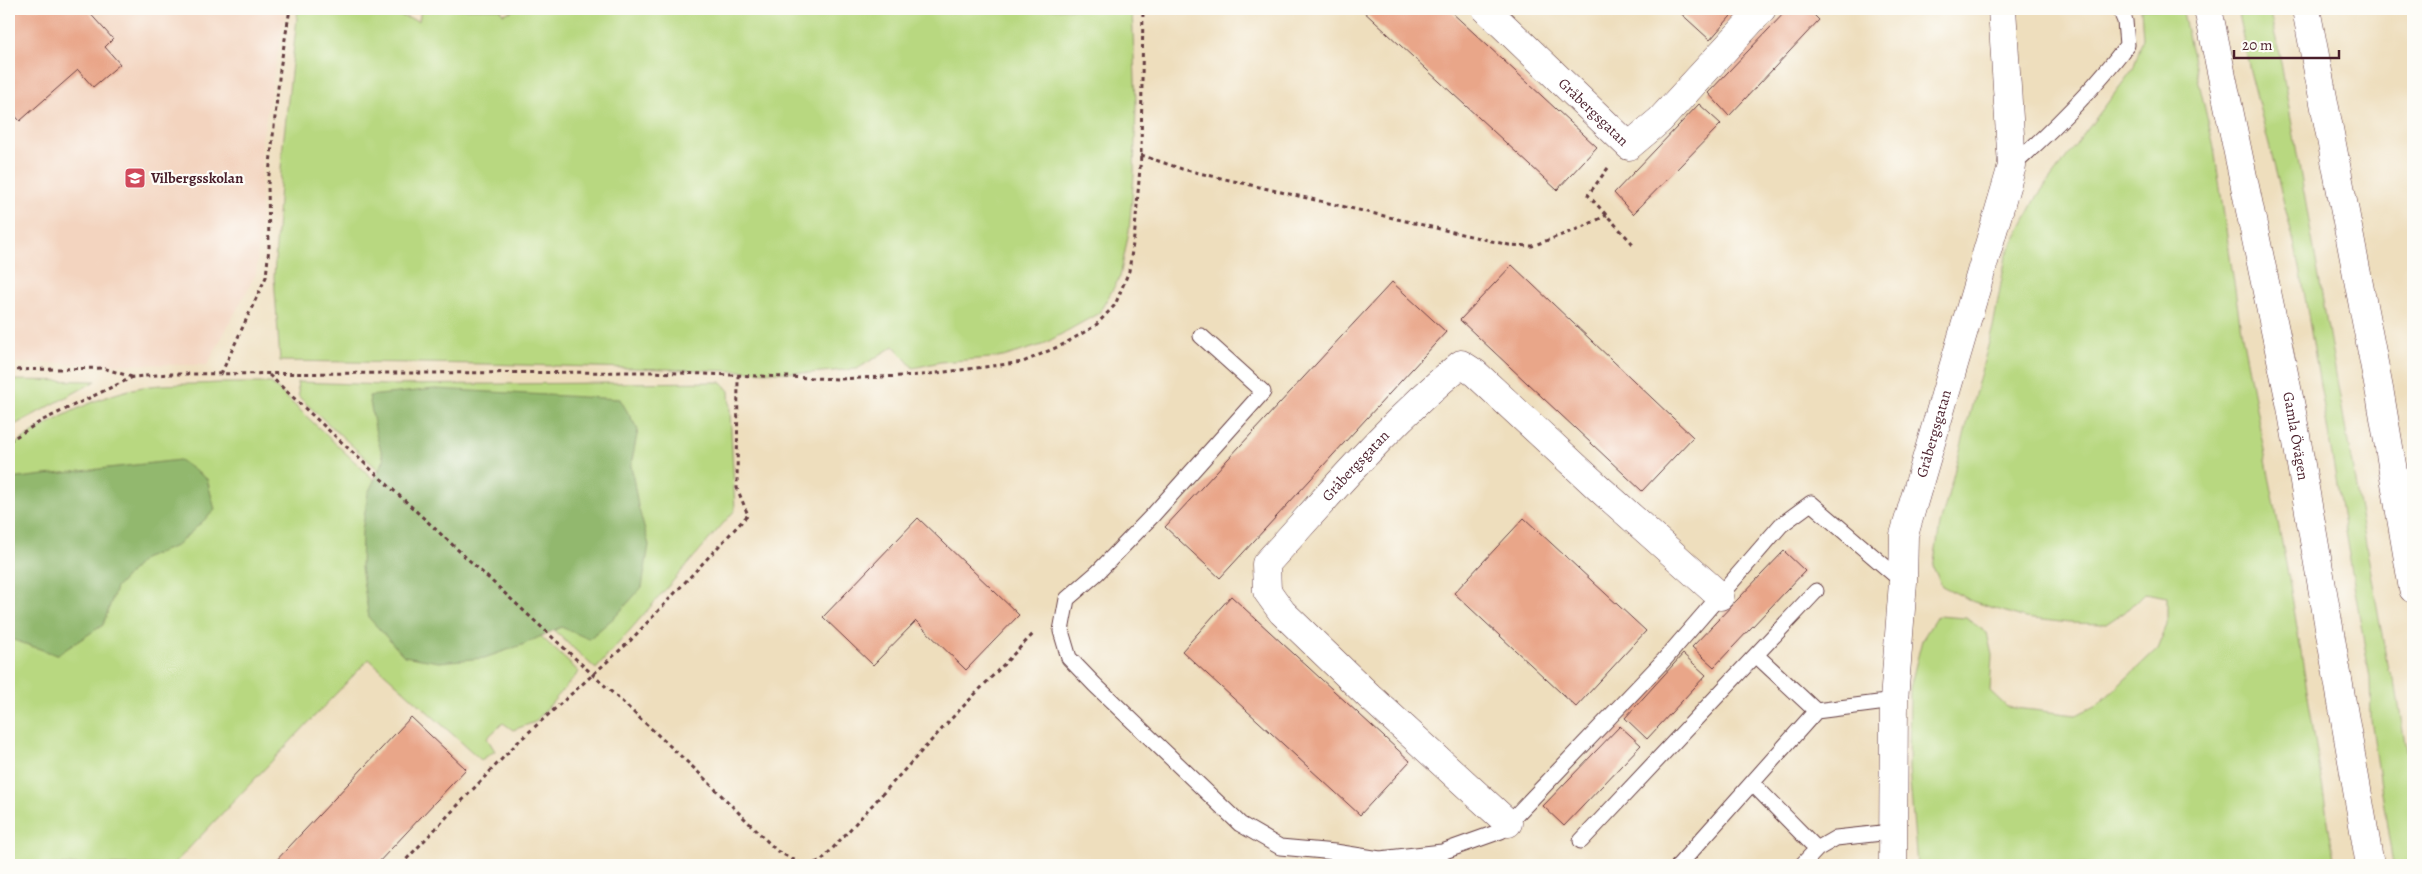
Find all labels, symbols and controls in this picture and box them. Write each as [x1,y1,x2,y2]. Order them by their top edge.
scale bar [2234,28,2340,60]
text: 20 m [2242,35,2273,55]
street label: Gråbergsgatan [1554,74,1633,151]
school or university icon: Vilbergsskolan [123,166,147,190]
place label: Vilbergsskolan [150,168,244,188]
street label: Gråbergsgatan [1911,387,1956,480]
street label: Gamla Övägen [2278,390,2313,482]
street label: Gråbergsgatan [1317,426,1394,506]

